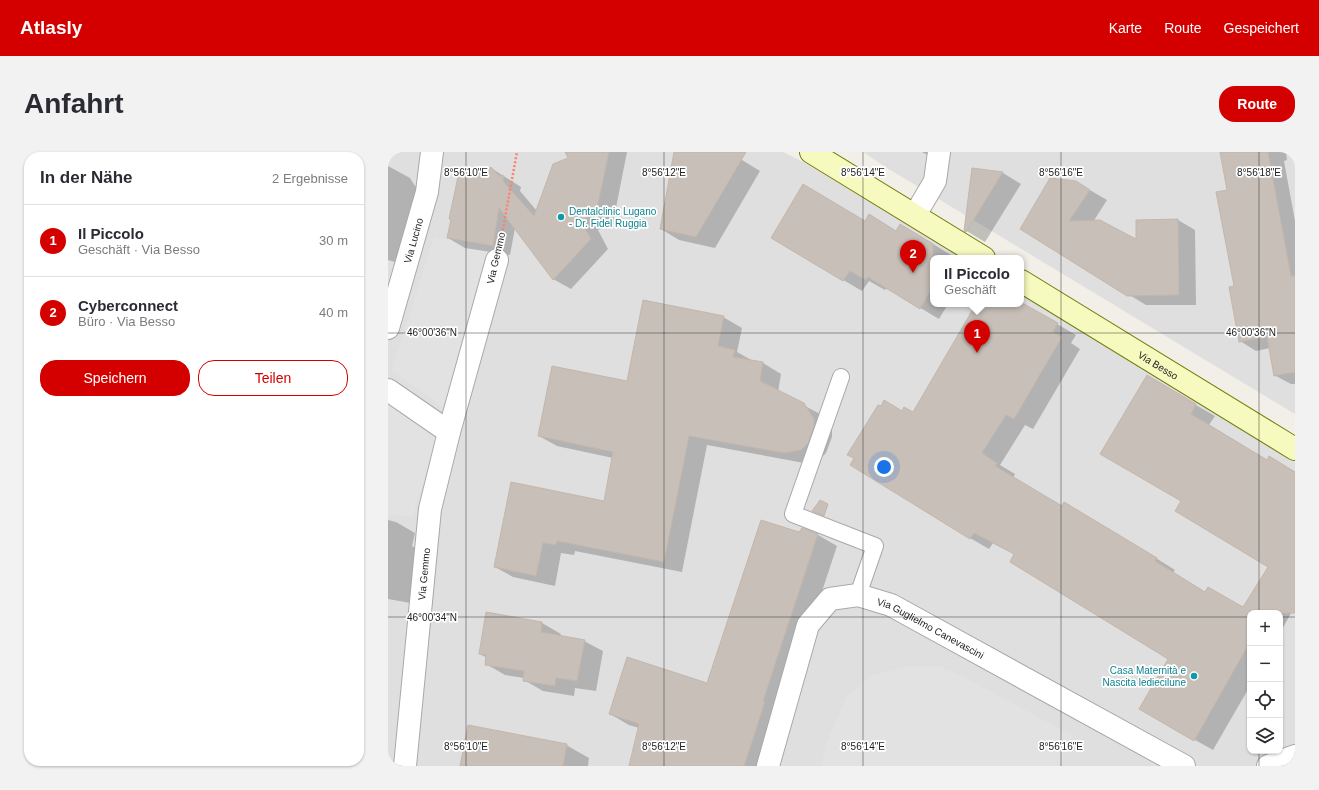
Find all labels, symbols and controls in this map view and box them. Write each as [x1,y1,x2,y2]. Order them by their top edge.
text: Atlasly [20,17,82,38]
text: Karte [1109,20,1142,36]
text: Route [1164,20,1202,36]
text: Gespeichert [1224,20,1299,36]
button: Route [1219,86,1295,122]
text: Anfahrt [24,88,124,119]
text: 8°56'10"E [444,167,488,178]
text: 8°56'12"E [642,167,686,178]
text: 8°56'14"E [841,167,885,178]
text: 8°56'16"E [1039,167,1083,178]
text: 8°56'18"E [1237,167,1281,178]
text: In der Nähe [40,168,133,187]
text: 2 Ergebnisse [272,171,348,186]
place label: Dentalclinic Lugano - Dr. Fidel Ruggia [569,206,657,229]
marker: Dentalclinic Lugano - Dr. Fidel Ruggia [556,212,566,222]
street label: Via Lucino [401,216,425,264]
text: Il Piccolo [78,225,144,242]
street label: Via Gemmo [485,231,507,285]
text: 1 [49,233,57,248]
text: 30 m [319,233,348,248]
pin: 2 [900,240,926,273]
text: Geschäft · Via Besso [78,242,200,257]
popup [930,255,1024,307]
text: Il Piccolo [944,265,1010,282]
text: Geschäft [944,282,996,297]
text: Cyberconnect [78,297,178,314]
text: 2 [49,305,57,320]
text: 40 m [319,305,348,320]
text: Büro · Via Besso [78,314,175,329]
pin: 1 [964,320,990,353]
text: 46°00'36"N [407,327,457,338]
text: 46°00'36"N [1226,327,1276,338]
street label: Via Besso [1136,349,1181,382]
button: Speichern [40,360,190,396]
button: Teilen [198,360,348,396]
your location [874,457,894,477]
street label: Via Gemmo [416,547,432,601]
street label: Via Guglielmo Canevascini [876,596,986,661]
map controls [1247,610,1283,754]
button: + [1247,610,1283,646]
text: 46°00'34"N [407,612,457,623]
button: − [1247,646,1283,682]
place label: Casa Maternità e Nascita lediecilune [1103,665,1186,688]
marker: Casa Maternità e Nascita lediecilune [1189,671,1199,681]
button: locate [1247,682,1283,718]
button: layers [1247,718,1283,754]
text: 8°56'10"E [444,741,488,752]
text: 8°56'12"E [642,741,686,752]
text: 8°56'14"E [841,741,885,752]
text: 8°56'16"E [1039,741,1083,752]

